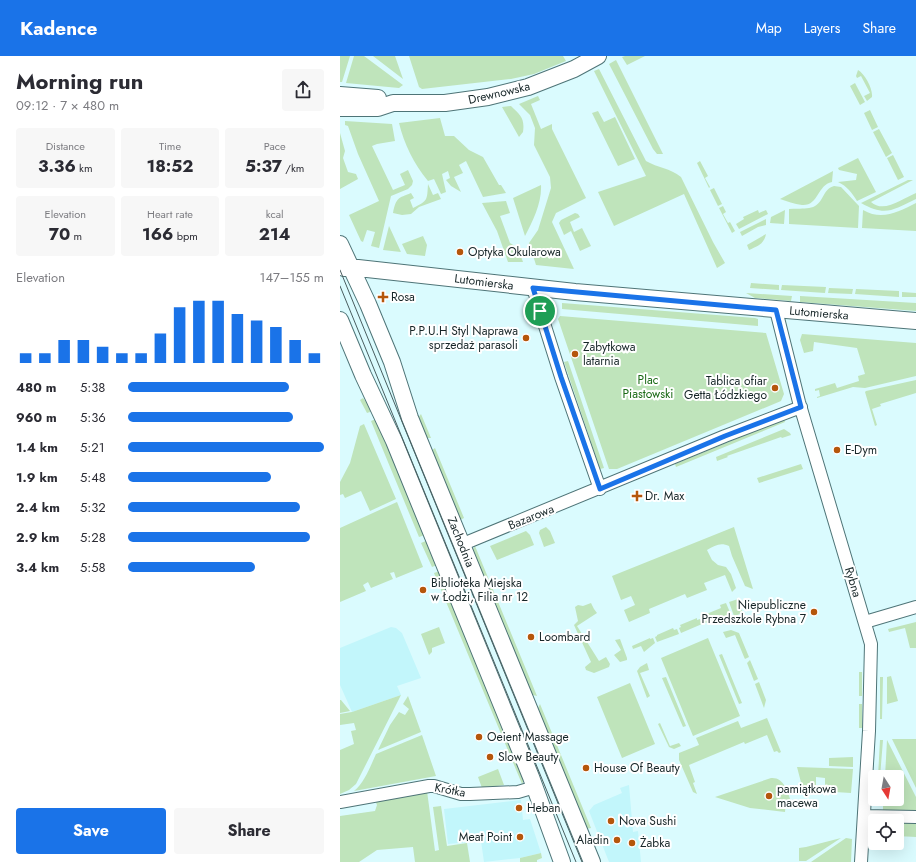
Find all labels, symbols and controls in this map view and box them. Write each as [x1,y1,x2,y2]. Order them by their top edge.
text: Kadence [20,15,97,42]
text: Map [756,18,782,38]
text: Layers [804,18,840,38]
text: Share [862,18,896,38]
text: Morning run [16,65,143,97]
button: share [282,69,324,111]
street label: Drewnowska [466,77,532,109]
text: 09:12 · 7 × 480 m [16,96,119,115]
text: Distance [46,138,85,154]
text: Time [159,138,181,154]
text: Pace [264,138,286,154]
text: 3.36 [38,154,76,178]
text: 18:52 [147,154,193,178]
text: 5:37 [245,154,282,178]
text: km [76,160,93,176]
text: /km [282,160,304,176]
text: Elevation [45,206,86,222]
text: Heart rate [147,206,193,222]
text: kcal [266,206,284,222]
text: 70 [49,222,70,246]
text: 166 [142,222,173,246]
text: 214 [259,222,290,246]
text: m [70,228,82,244]
text: bpm [173,228,198,244]
place label: Optyka Okularowa [468,243,561,261]
marker: Optyka Okularowa [455,247,465,257]
text: Elevation [16,268,65,287]
text: 147–155 m [260,268,324,287]
street label: Lutomierska [453,269,515,295]
place label: Rosa [391,288,415,306]
marker: Rosa [378,292,388,302]
pin [523,294,557,328]
icon: arrive [529,300,551,322]
street label: Lutomierska [789,301,850,325]
place label: P.P.U.H Styl Naprawa sprzedaż parasoli [409,322,518,354]
marker: P.P.U.H Styl Naprawa sprzedaż parasoli [521,333,531,343]
place label: Zabytkowa latarnia [583,338,636,370]
marker: Zabytkowa latarnia [570,349,580,359]
park label: Plac Piastowski [623,371,673,403]
place label: Tablica ofiar Getta Łódzkiego [684,372,768,404]
text: 480 m [16,378,56,397]
text: 5:38 [80,378,105,397]
marker: Tablica ofiar Getta Łódzkiego [770,383,780,393]
text: 960 m [16,408,57,427]
text: 5:36 [80,408,106,427]
text: 1.4 km [16,438,58,457]
text: 5:21 [80,438,104,457]
place label: E-Dym [845,441,877,459]
marker: E-Dym [832,445,842,455]
text: 1.9 km [16,468,58,487]
text: 5:48 [80,468,106,487]
place label: Dr. Max [645,487,685,505]
marker: Dr. Max [632,491,642,501]
text: 2.4 km [16,498,60,517]
text: 5:32 [80,498,106,517]
street label: Bazarowa [505,500,557,534]
street label: Zachodnia [443,514,479,570]
text: 2.9 km [16,528,59,547]
text: 5:28 [80,528,106,547]
text: 3.4 km [16,558,59,577]
text: 5:58 [80,558,106,577]
street label: Rybna [840,565,866,600]
place label: Biblioteka Miejska w Łodzi, Filia nr 12 [431,574,528,606]
marker: Biblioteka Miejska w Łodzi, Filia nr 12 [418,585,428,595]
place label: Niepubliczne Przedszkole Rybna 7 [701,596,807,628]
marker: Niepubliczne Przedszkole Rybna 7 [809,607,819,617]
place label: Loombard [539,628,590,646]
marker: Loombard [526,632,536,642]
place label: Oeient Massage [487,728,569,746]
marker: Oeient Massage [474,732,484,742]
place label: Slow Beauty [498,748,559,766]
marker: Slow Beauty [485,752,495,762]
place label: House Of Beauty [594,759,680,777]
marker: House Of Beauty [581,763,591,773]
north arrow [868,770,904,806]
map controls [868,770,904,850]
street label: Krótka [433,778,467,802]
place label: pamiątkowa macewa [777,780,836,812]
marker: pamiątkowa macewa [764,791,774,801]
place label: Heban [527,799,561,817]
marker: Heban [514,803,524,813]
button: Save [16,808,166,854]
button: Share [174,808,324,854]
place label: Nova Sushi [619,812,676,830]
button: locate [868,814,904,850]
marker: Nova Sushi [606,816,616,826]
place label: Meat Point [459,828,512,846]
place label: Aladin [576,831,609,849]
marker: Meat Point [515,832,525,842]
place label: Żabka [640,834,670,852]
marker: Aladin [612,835,622,845]
marker: Żabka [627,838,637,848]

